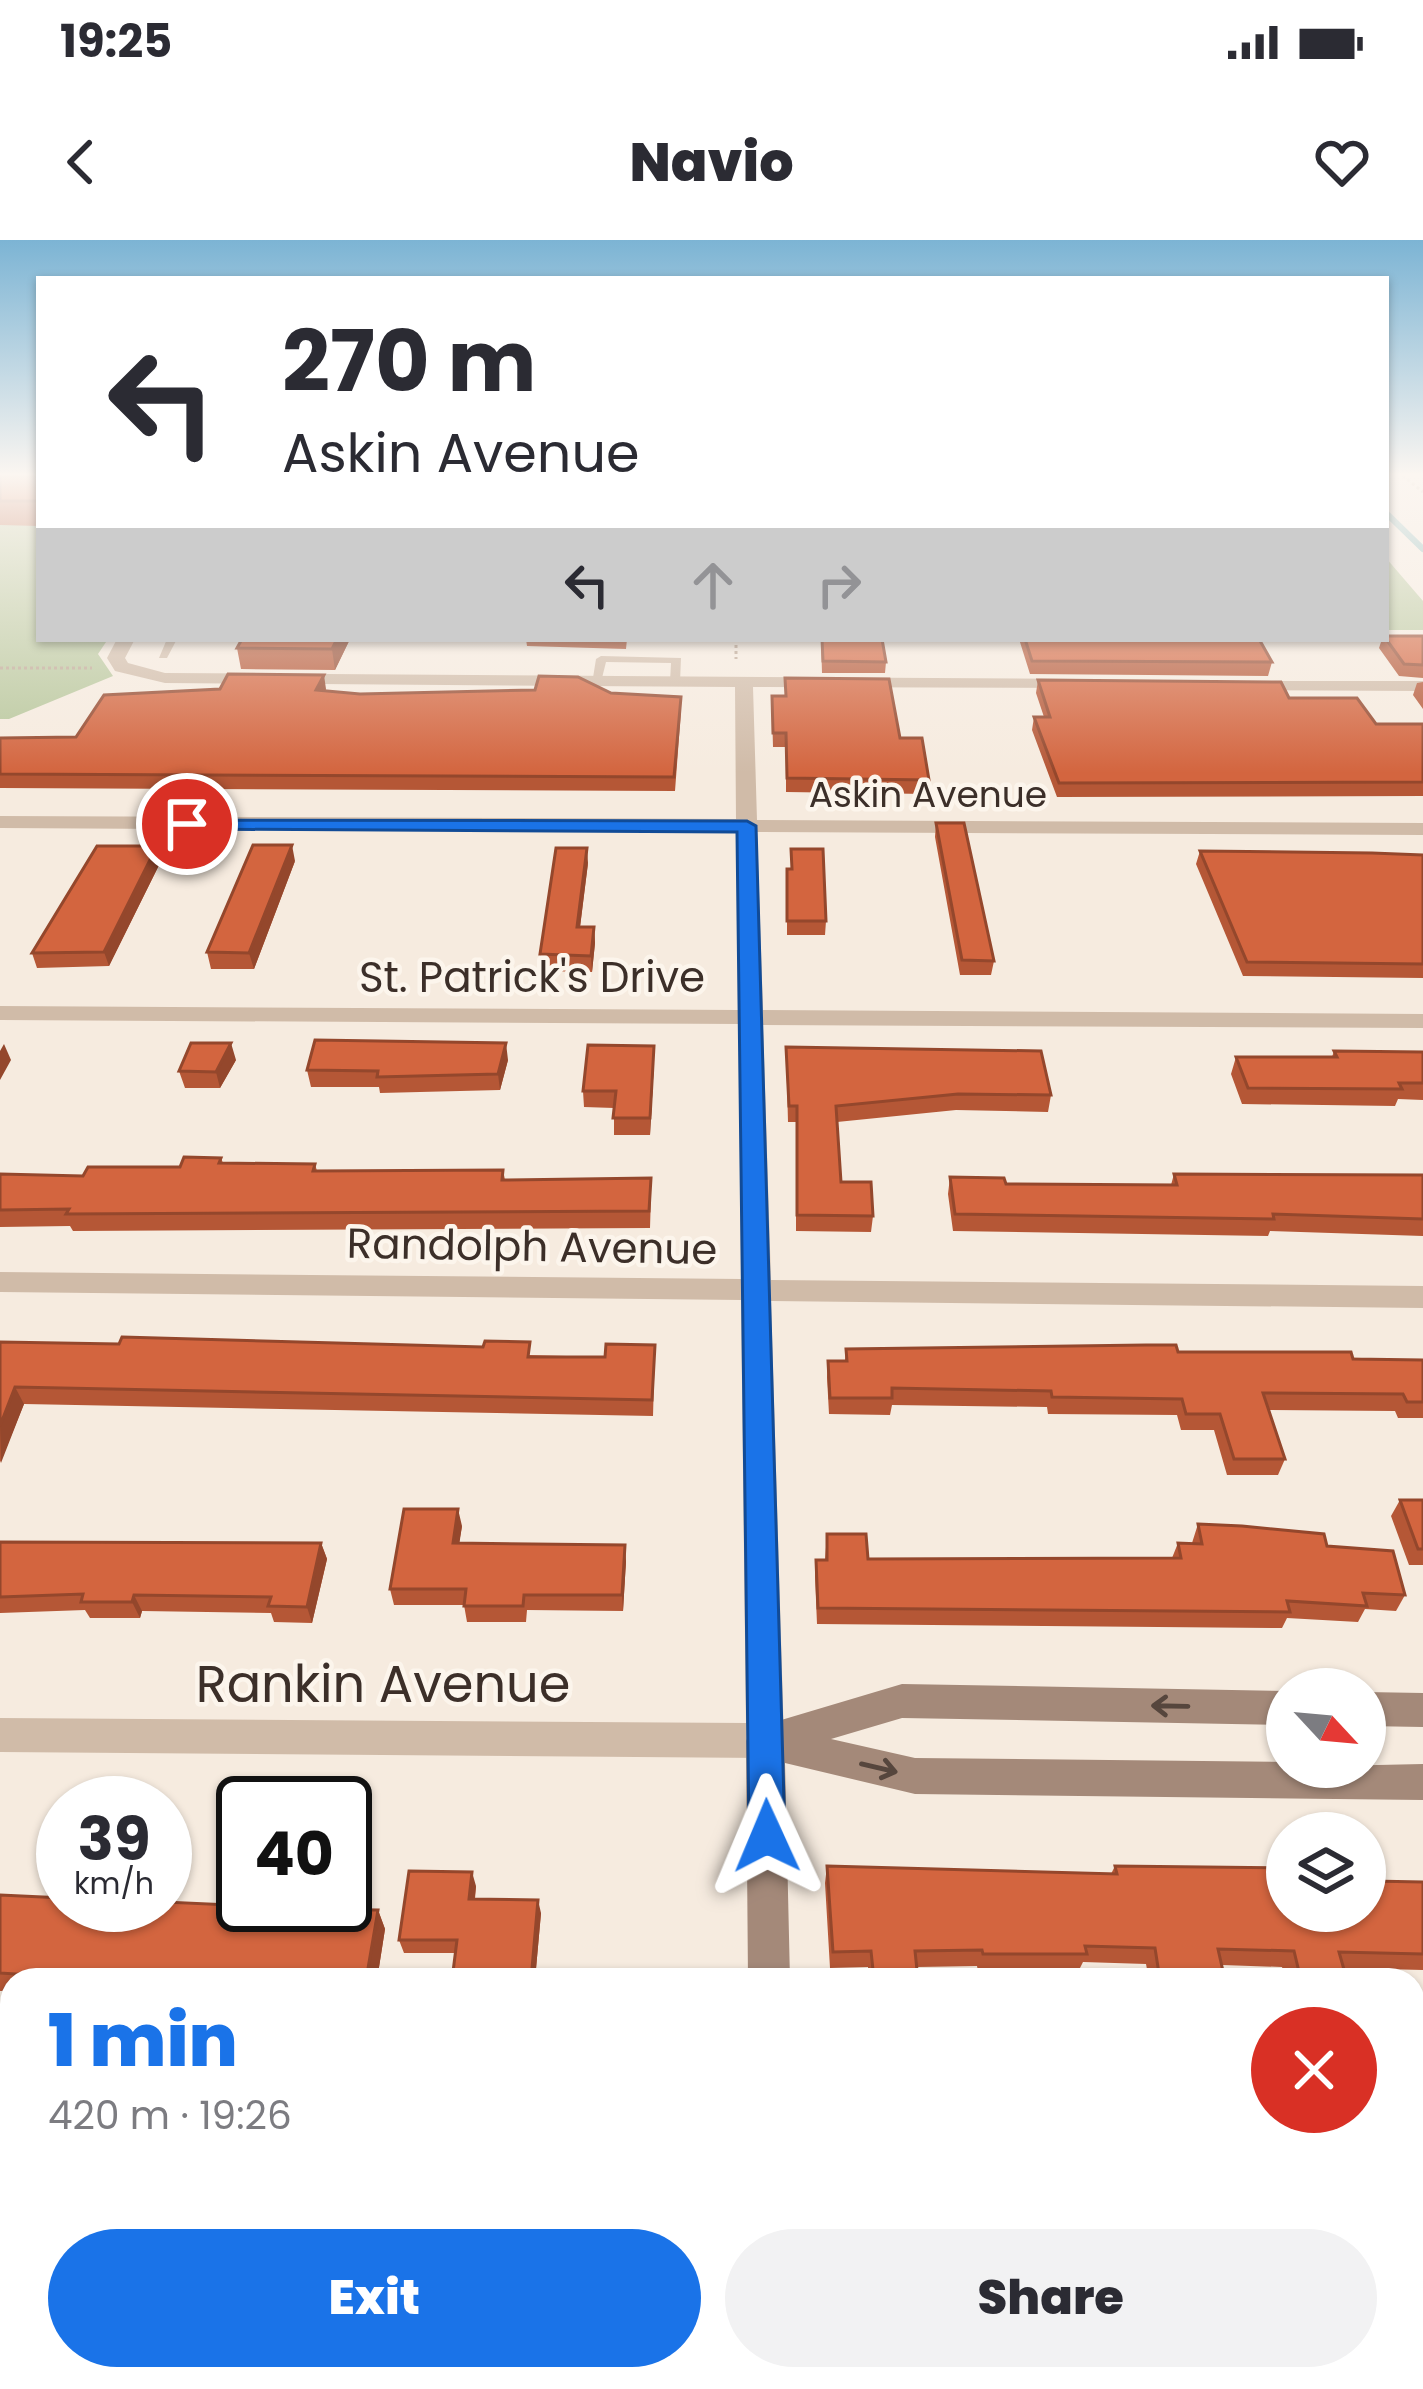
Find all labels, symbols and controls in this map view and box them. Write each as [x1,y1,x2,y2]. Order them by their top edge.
text: 19:25 [60,10,172,73]
text: Navio [629,124,794,200]
icon: back [48,129,114,195]
icon: heart [1309,129,1375,195]
text: 270 m [282,303,536,420]
icon: left [84,324,240,480]
text: Askin Avenue [282,415,639,491]
icon: left [554,552,620,618]
icon: ahead [680,552,746,618]
icon: right [806,552,872,618]
street label: Askin Avenue [809,769,1047,820]
pin [136,773,238,875]
icon: arrive [154,791,220,857]
street label: St. Patrick's Drive [359,948,705,1007]
street label: Randolph Avenue [346,1214,718,1279]
street label: Rankin Avenue [196,1648,570,1720]
north arrow [1266,1668,1386,1788]
map controls [1266,1668,1386,1932]
one-way arrow [1151,1694,1190,1717]
one-way arrow [860,1757,898,1780]
position arrow [704,1773,830,1899]
speed limit sign: 40 [216,1776,372,1932]
text: 39 [77,1797,151,1881]
button: layers [1266,1812,1386,1932]
text: km/h [74,1862,154,1905]
text: 1 min [48,1990,238,2091]
button: close [1251,2007,1377,2133]
text: 420 m · 19:26 [48,2088,292,2143]
button: Exit [48,2229,701,2367]
button: Share [725,2229,1377,2367]

